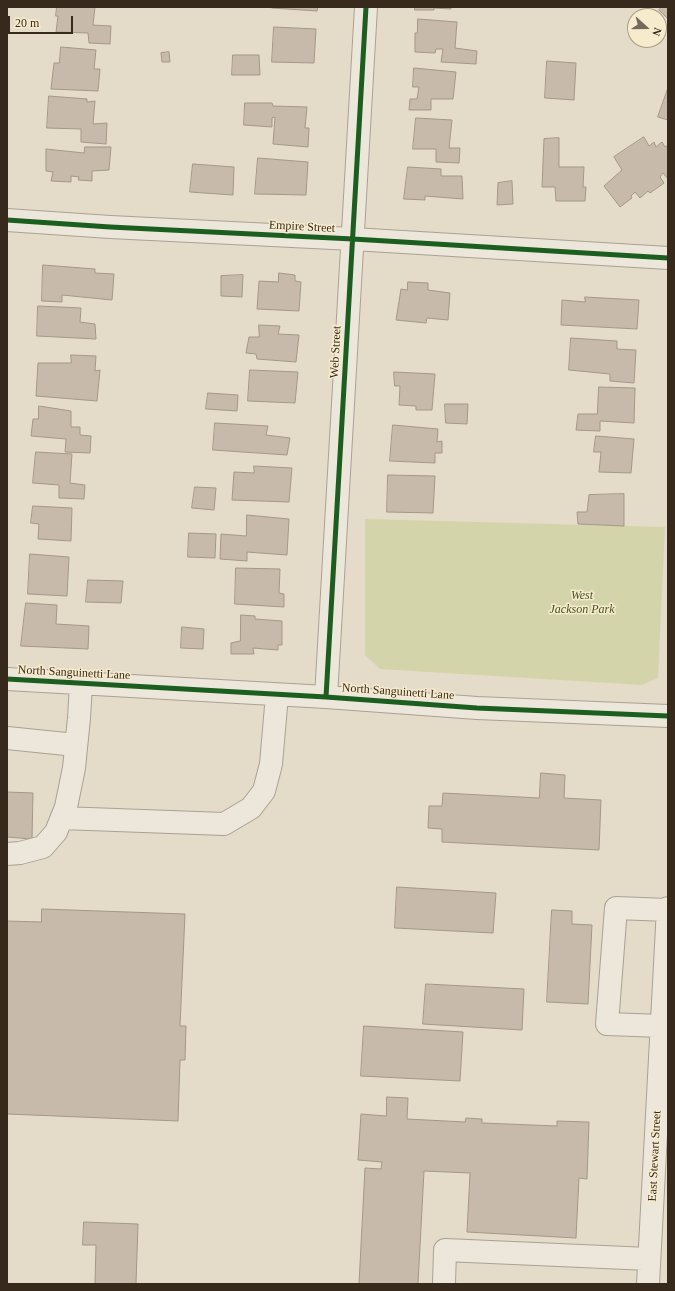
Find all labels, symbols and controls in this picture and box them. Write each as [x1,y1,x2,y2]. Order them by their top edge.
scale bar [10,8,75,34]
north arrow [627,8,667,48]
text: 20 m [15,16,39,30]
text: N [650,26,664,38]
street label: Empire Street [269,218,335,236]
street label: Web Street [327,325,345,379]
park label: West Jackson Park [550,589,614,617]
street label: North Sanguinetti Lane [17,663,131,683]
street label: North Sanguinetti Lane [341,681,455,703]
street label: East Stewart Street [645,1110,665,1202]

